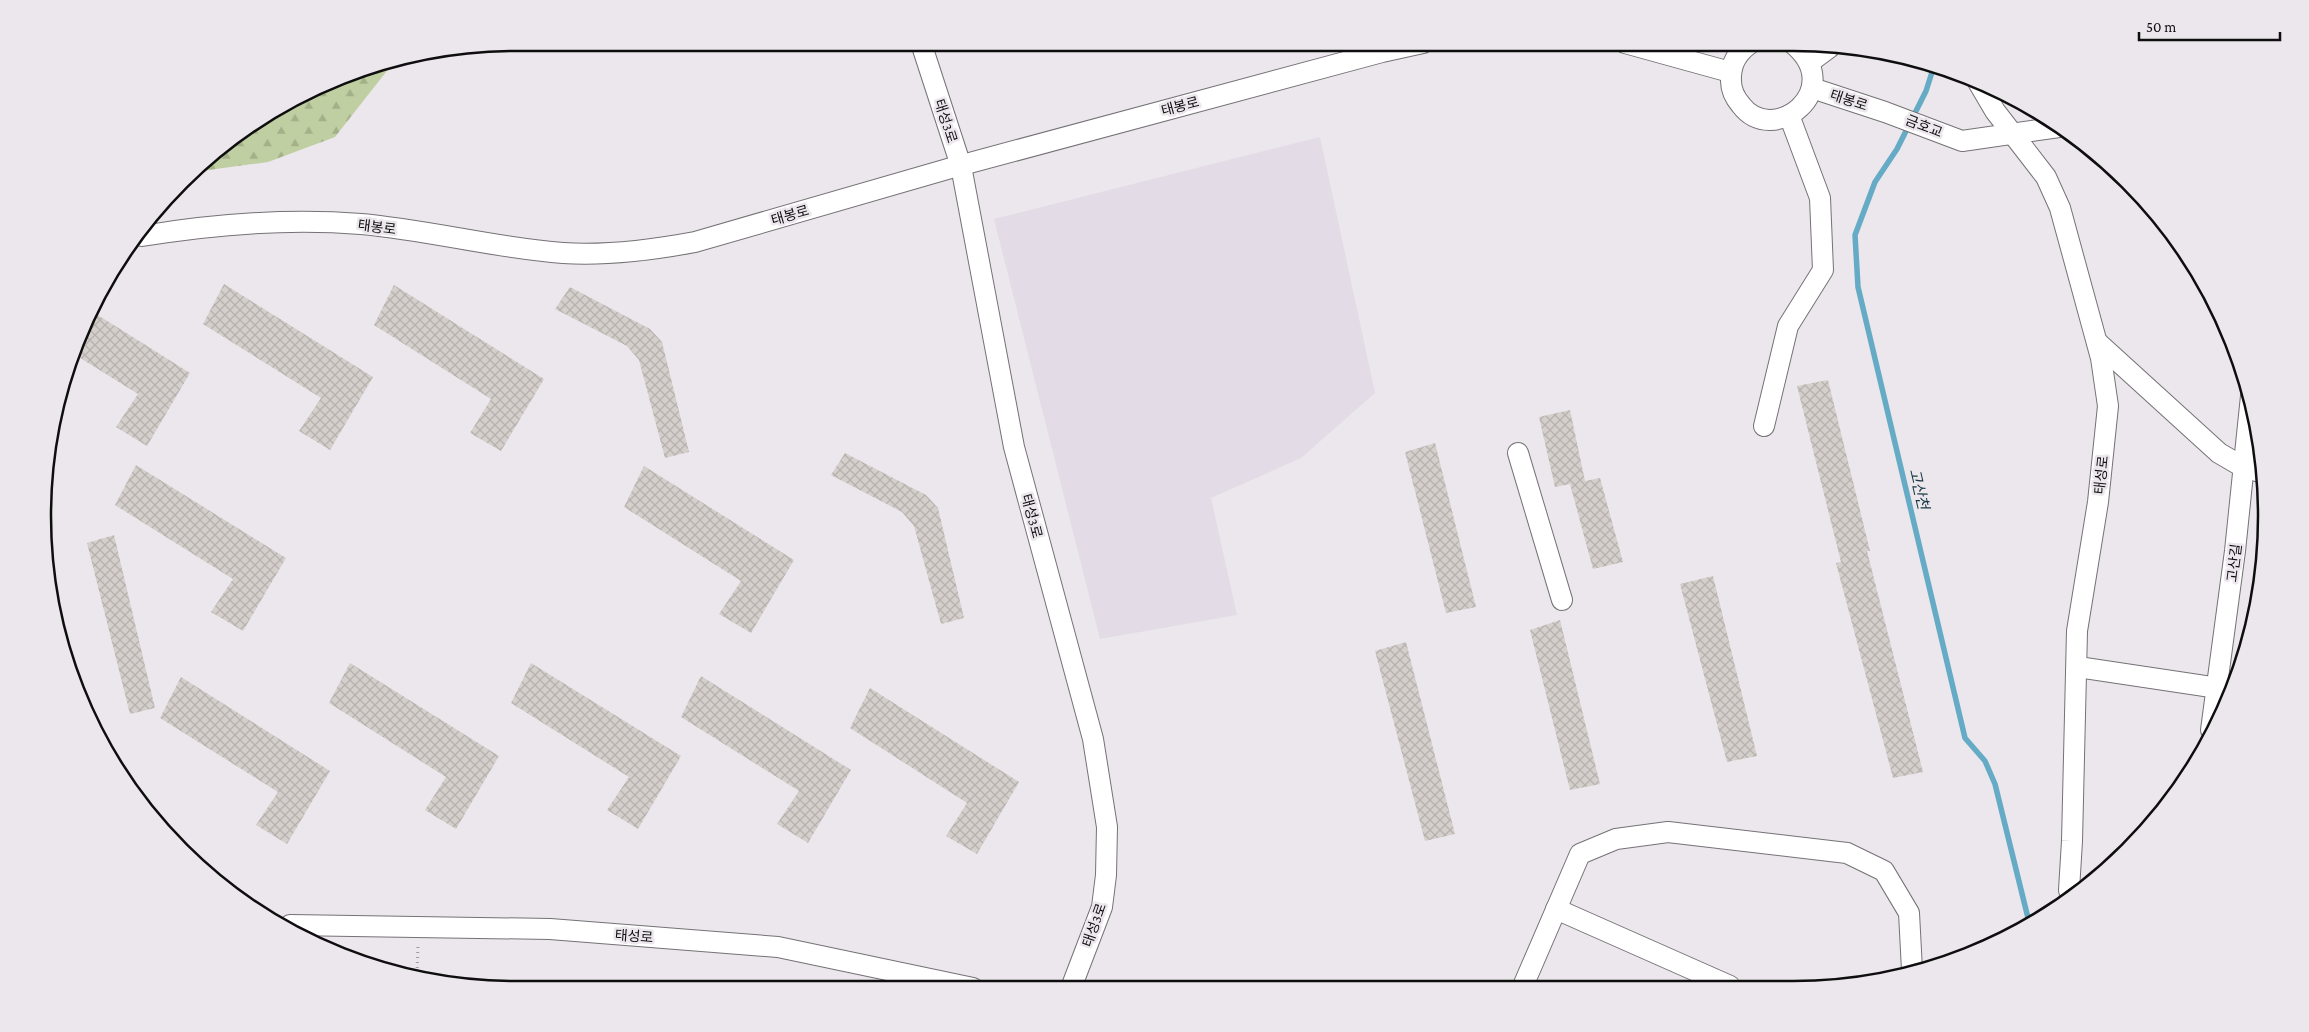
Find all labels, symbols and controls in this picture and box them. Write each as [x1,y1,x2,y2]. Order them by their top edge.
scale bar [2139,10,2280,42]
text: 50 m [2146,19,2176,35]
street label: 태봉로 [1828,86,1870,114]
street label: 태봉로 [1159,93,1201,119]
street label: 태성3로 [931,97,961,145]
street label: 금호교 [1903,112,1945,140]
street label: 태봉로 [769,202,811,228]
street label: 태봉로 [357,217,397,237]
street label: 태성로 [2091,455,2111,495]
water label: 고산천 [1907,467,1932,513]
street label: 태성3로 [1018,492,1046,540]
street label: 고산길 [2224,543,2244,583]
street label: 태성3로 [1079,901,1109,949]
street label: 태성로 [614,927,654,945]

